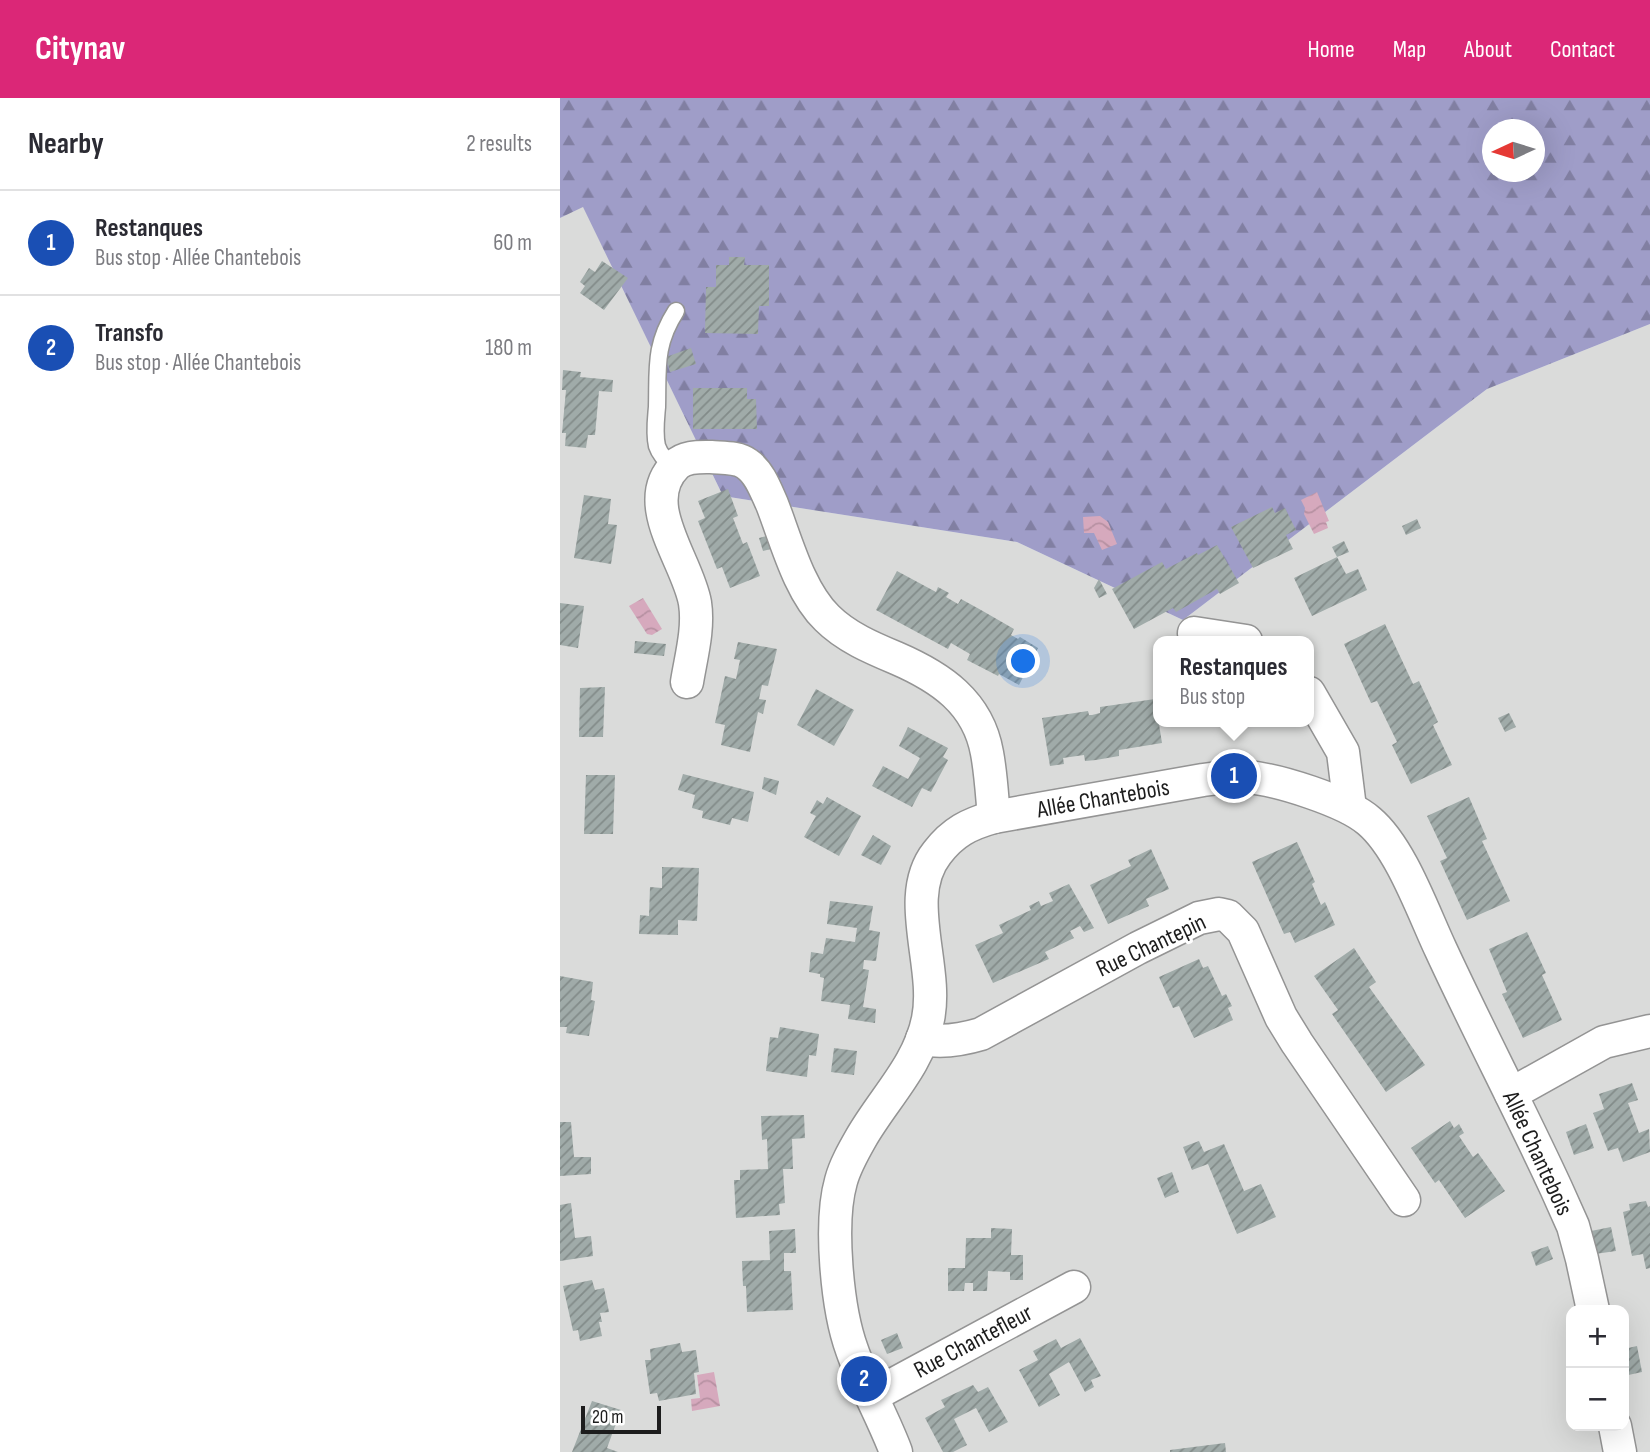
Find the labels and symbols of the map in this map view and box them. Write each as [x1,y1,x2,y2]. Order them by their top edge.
north arrow [1482,119,1545,182]
your location [1006,644,1040,678]
pin: 1 [1211,750,1257,802]
street label: Allée Chantebois [1034,773,1172,825]
street label: Rue Chantepin [1092,907,1211,983]
street label: Allée Chantebois [1496,1085,1579,1220]
street label: Rue Chantefleur [909,1298,1038,1385]
pin: 2 [841,1353,887,1405]
scale bar [581,1403,662,1435]

